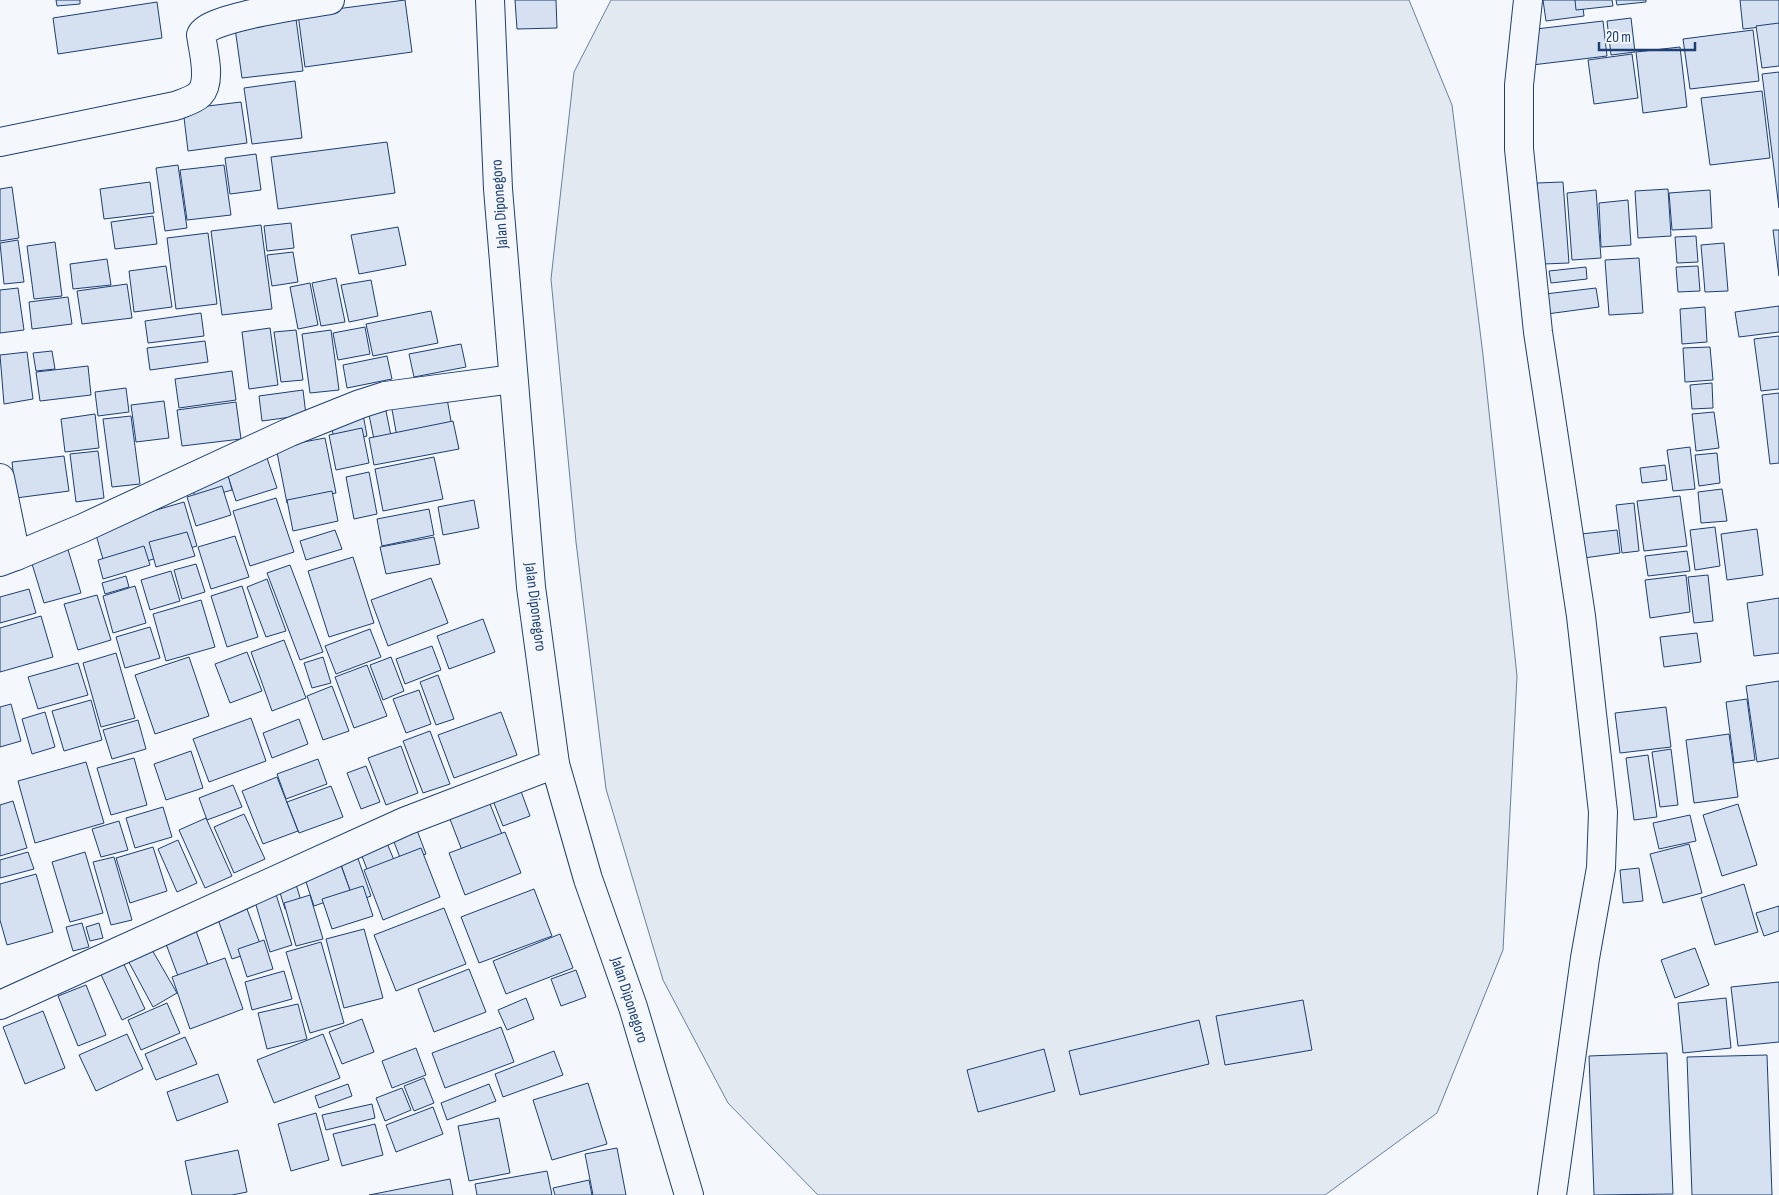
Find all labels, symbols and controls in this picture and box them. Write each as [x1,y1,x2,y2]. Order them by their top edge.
scale bar [1599,20,1695,52]
text: 20 m [1606,28,1631,47]
street label: Jalan Diponegoro [487,159,513,250]
street label: Jalan Diponegoro [520,561,550,652]
street label: Jalan Diponegoro [606,954,652,1045]

